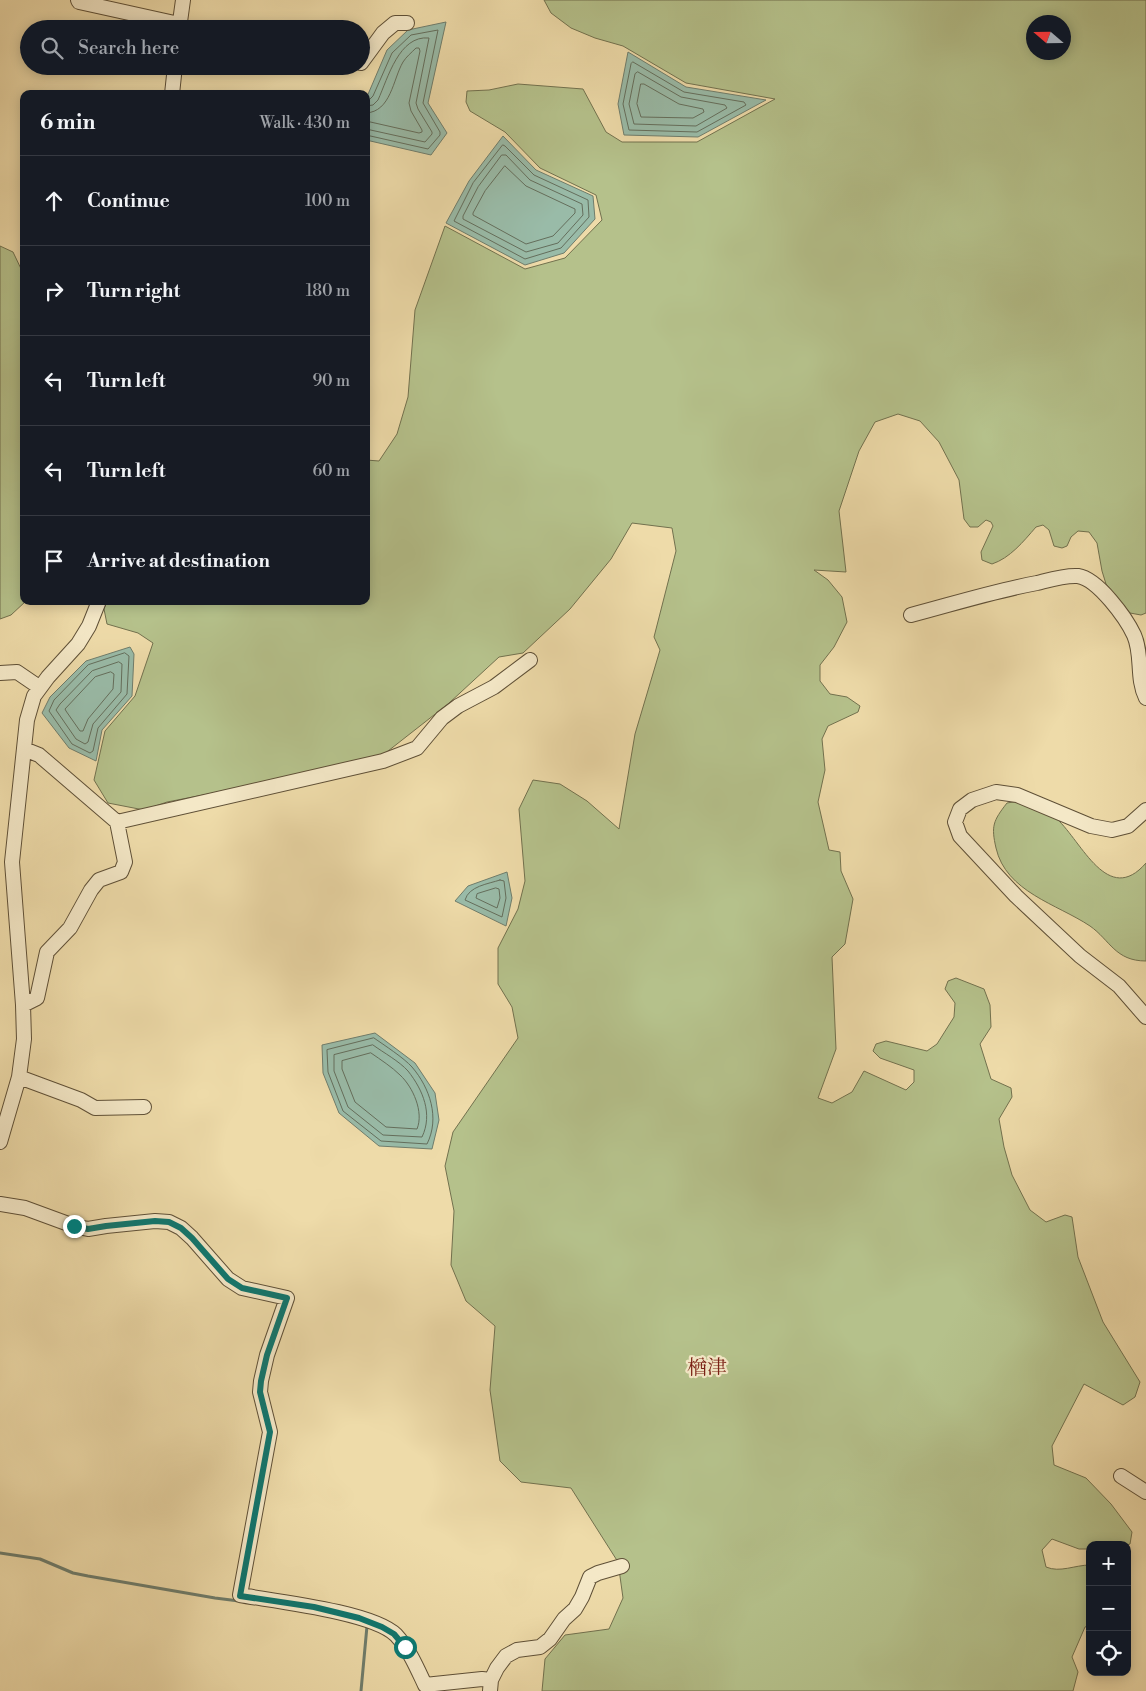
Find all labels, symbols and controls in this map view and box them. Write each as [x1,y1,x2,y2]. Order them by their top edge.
north arrow [1026,15,1071,60]
search box [20,20,370,75]
icon: search [38,34,66,62]
text: Search here [78,36,179,60]
text: 6 min [40,110,95,136]
text: Walk · 430 m [260,113,350,133]
icon: ahead [40,187,68,215]
text: Continue [87,189,170,213]
text: 100 m [305,191,350,211]
icon: right [40,277,68,305]
text: Turn right [87,279,180,303]
text: 180 m [306,281,350,301]
icon: left [40,367,68,395]
text: Turn left [87,369,166,393]
text: 90 m [312,371,350,391]
icon: left [40,457,68,485]
text: Turn left [87,459,166,483]
text: 60 m [312,461,350,481]
icon: arrive [40,547,68,575]
text: Arrive at destination [87,549,270,573]
route end [63,1215,86,1238]
district label: 楢津 [687,1356,727,1381]
map controls [1086,1541,1131,1676]
button: + [1086,1541,1131,1586]
button: − [1086,1586,1131,1631]
button: locate [1086,1631,1131,1676]
route start [394,1636,417,1659]

